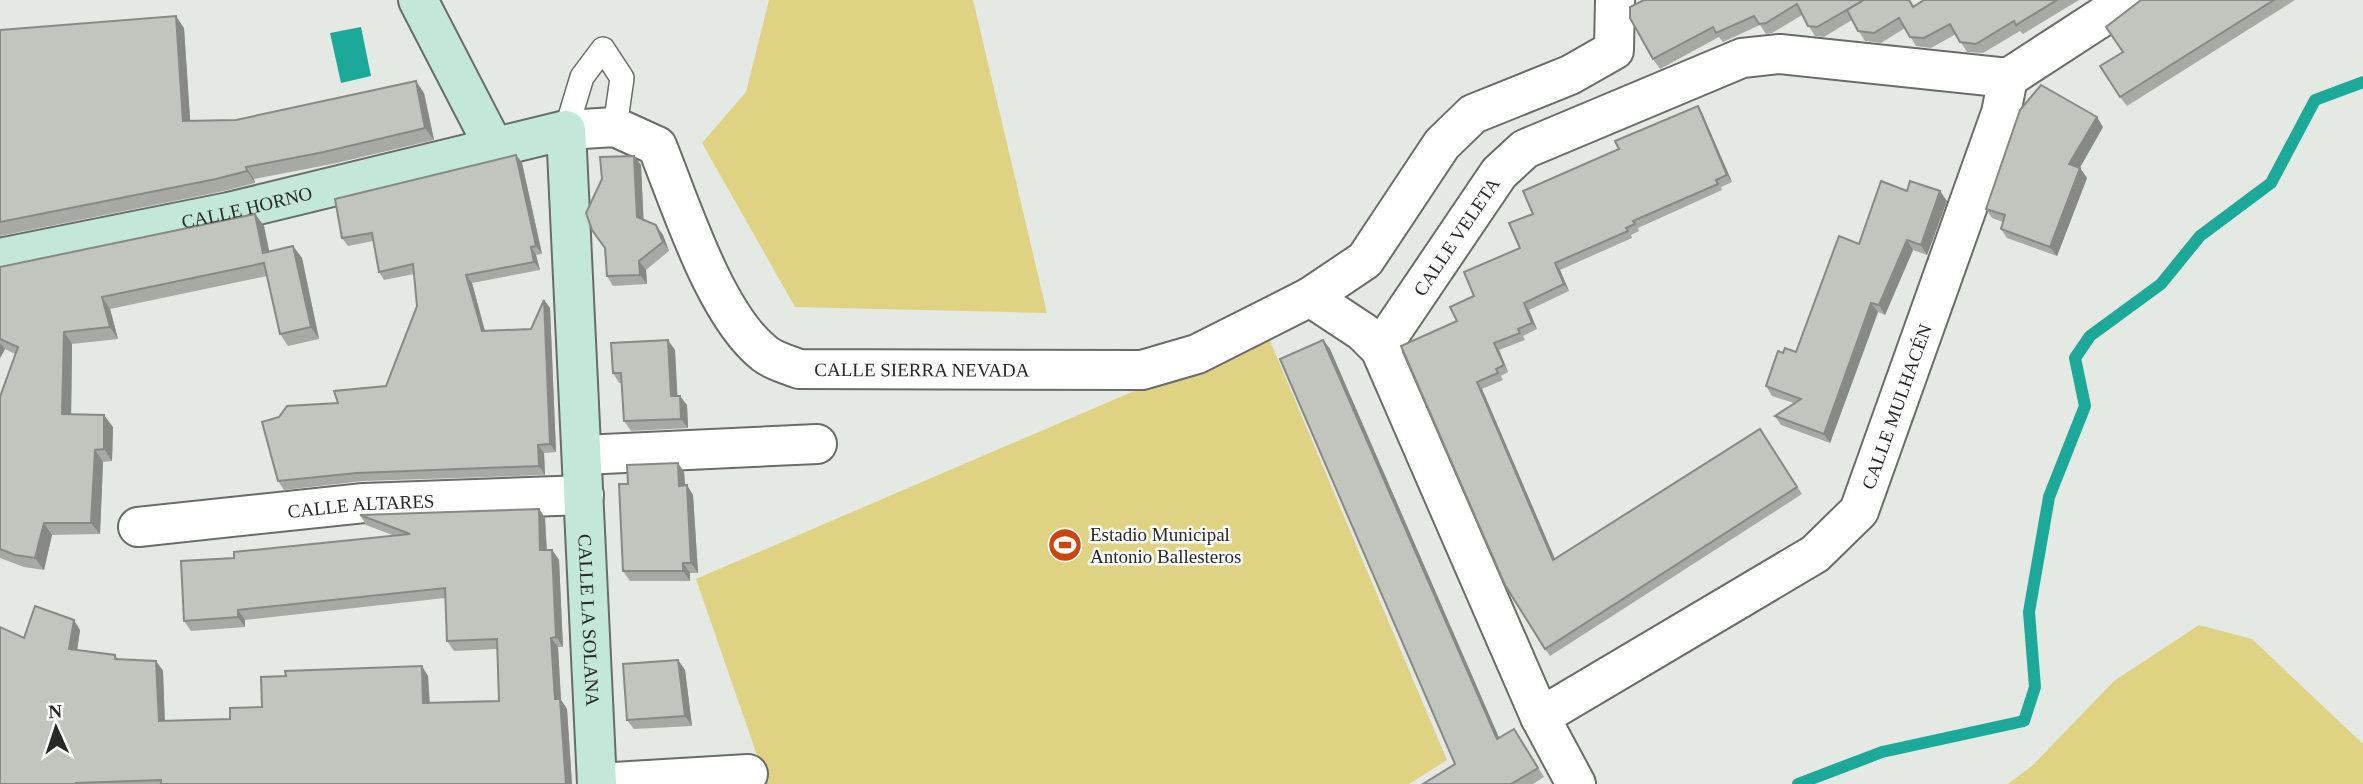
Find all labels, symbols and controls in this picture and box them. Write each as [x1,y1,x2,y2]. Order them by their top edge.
street label: CALLE VELETA [1409,173,1504,299]
street label: CALLE HORNO [179,182,314,232]
street label: CALLE MULHACÉN [1857,321,1935,492]
street label: CALLE SIERRA NEVADA [814,359,1030,380]
street label: CALLE ALTARES [286,490,435,522]
place label: Estadio Municipal Antonio Ballesteros [1090,524,1241,567]
sports icon: Estadio Municipal Antonio Ballesteros [1046,526,1084,564]
street label: CALLE LA SOLANA [575,534,604,707]
north arrow [21,693,91,763]
text: N [48,701,63,722]

